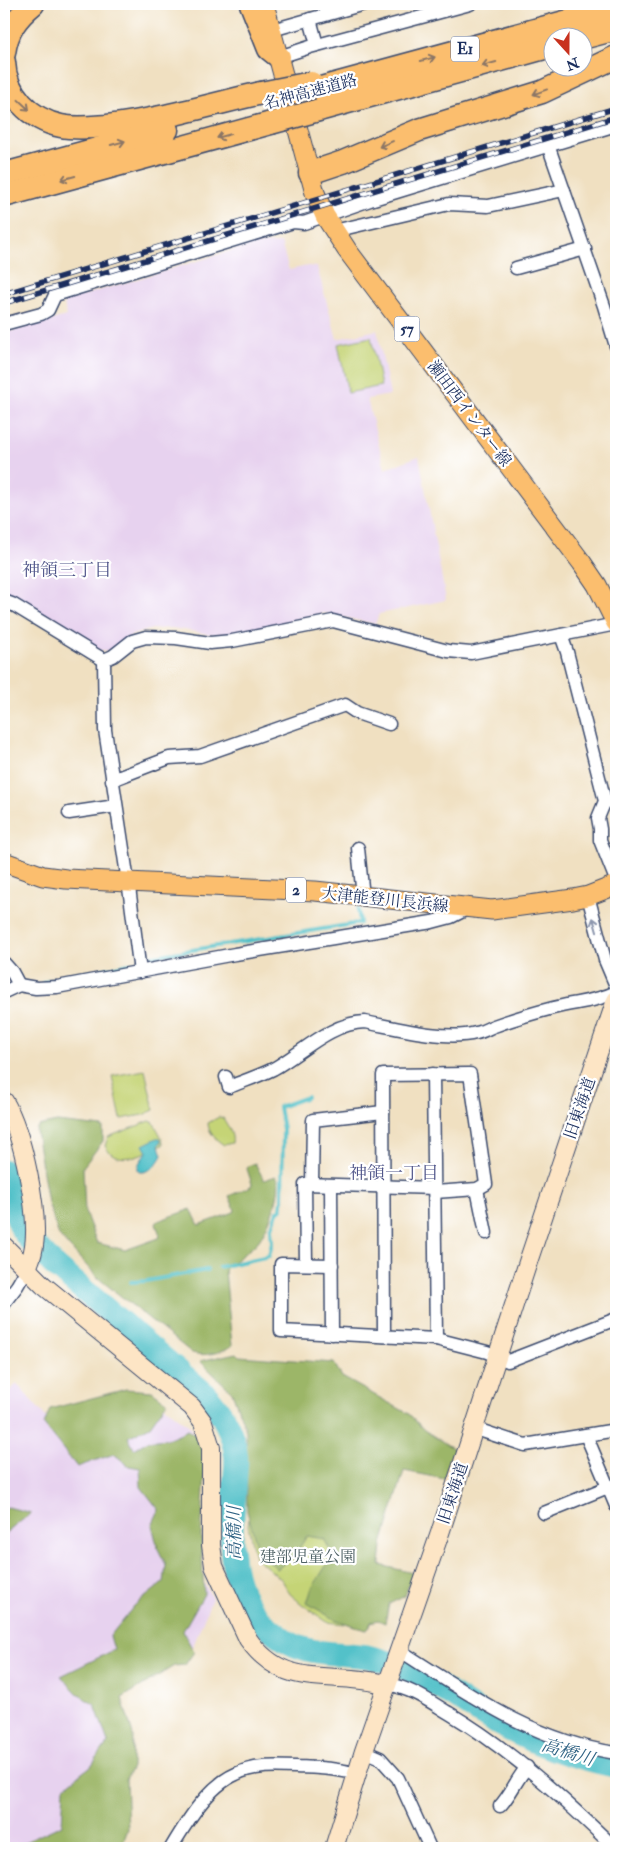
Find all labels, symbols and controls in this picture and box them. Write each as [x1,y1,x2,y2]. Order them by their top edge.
north arrow [542,28,592,78]
road number: E1 [451,36,479,62]
text: N [563,53,582,74]
one-way arrow [420,54,436,63]
one-way arrow [481,59,497,69]
street label: 名神高速道路 [261,70,359,114]
one-way arrow [533,88,549,97]
one-way arrow [18,99,30,111]
one-way arrow [217,132,233,141]
one-way arrow [110,137,126,147]
one-way arrow [379,139,394,149]
one-way arrow [60,174,76,184]
road number: 57 [394,316,420,342]
street label: 瀬田西インター線 [423,357,516,470]
district label: 神領三丁目 [22,559,112,582]
road number: 2 [286,878,306,902]
street label: 大津能登川長浜線 [320,883,450,917]
one-way arrow [590,917,600,933]
street label: 旧東海道 [560,1075,600,1142]
district label: 神領一丁目 [349,1162,439,1185]
street label: 旧東海道 [434,1460,472,1527]
water label: 高橋川 [223,1504,246,1560]
park label: 建部児童公園 [260,1547,356,1567]
water label: 高橋川 [539,1734,599,1772]

